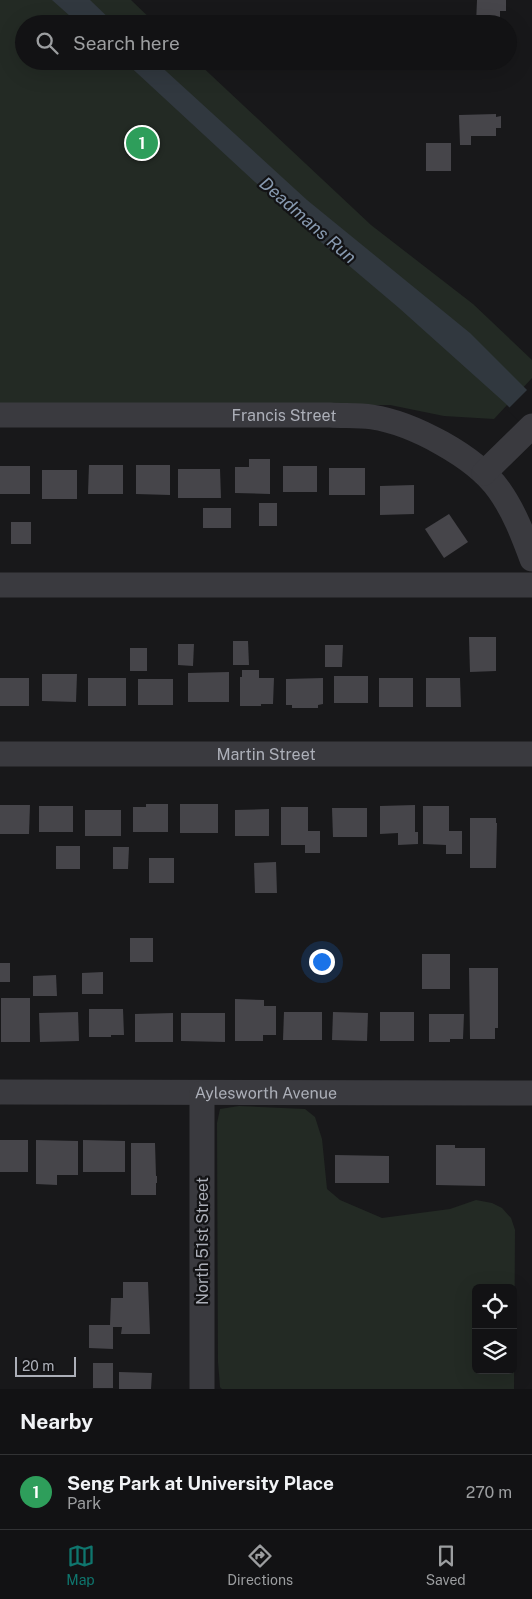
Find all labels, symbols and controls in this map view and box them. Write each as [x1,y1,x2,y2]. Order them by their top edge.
search box [15,15,517,70]
icon: search [33,29,61,57]
text: Search here [73,32,180,54]
pin: 1 [126,124,158,162]
water label: Deadmans Run [255,172,361,268]
street label: Francis Street [232,406,337,425]
street label: Martin Street [216,745,316,764]
your location [309,949,335,975]
street label: Aylesworth Avenue [195,1083,337,1102]
street label: North 51st Street [193,1177,212,1305]
map controls [472,1284,517,1374]
button: locate [472,1284,517,1329]
button: layers [472,1329,517,1374]
scale bar [15,1354,76,1377]
text: 20 m [22,1358,54,1374]
text: Nearby [20,1409,93,1434]
text: Seng Park at University Place [67,1472,334,1494]
text: 1 [33,1483,39,1502]
text: 270 m [466,1483,512,1502]
text: Park [67,1494,101,1513]
tab: Map [66,1542,95,1588]
tab: Directions [227,1542,293,1588]
tab: Saved [426,1542,466,1588]

